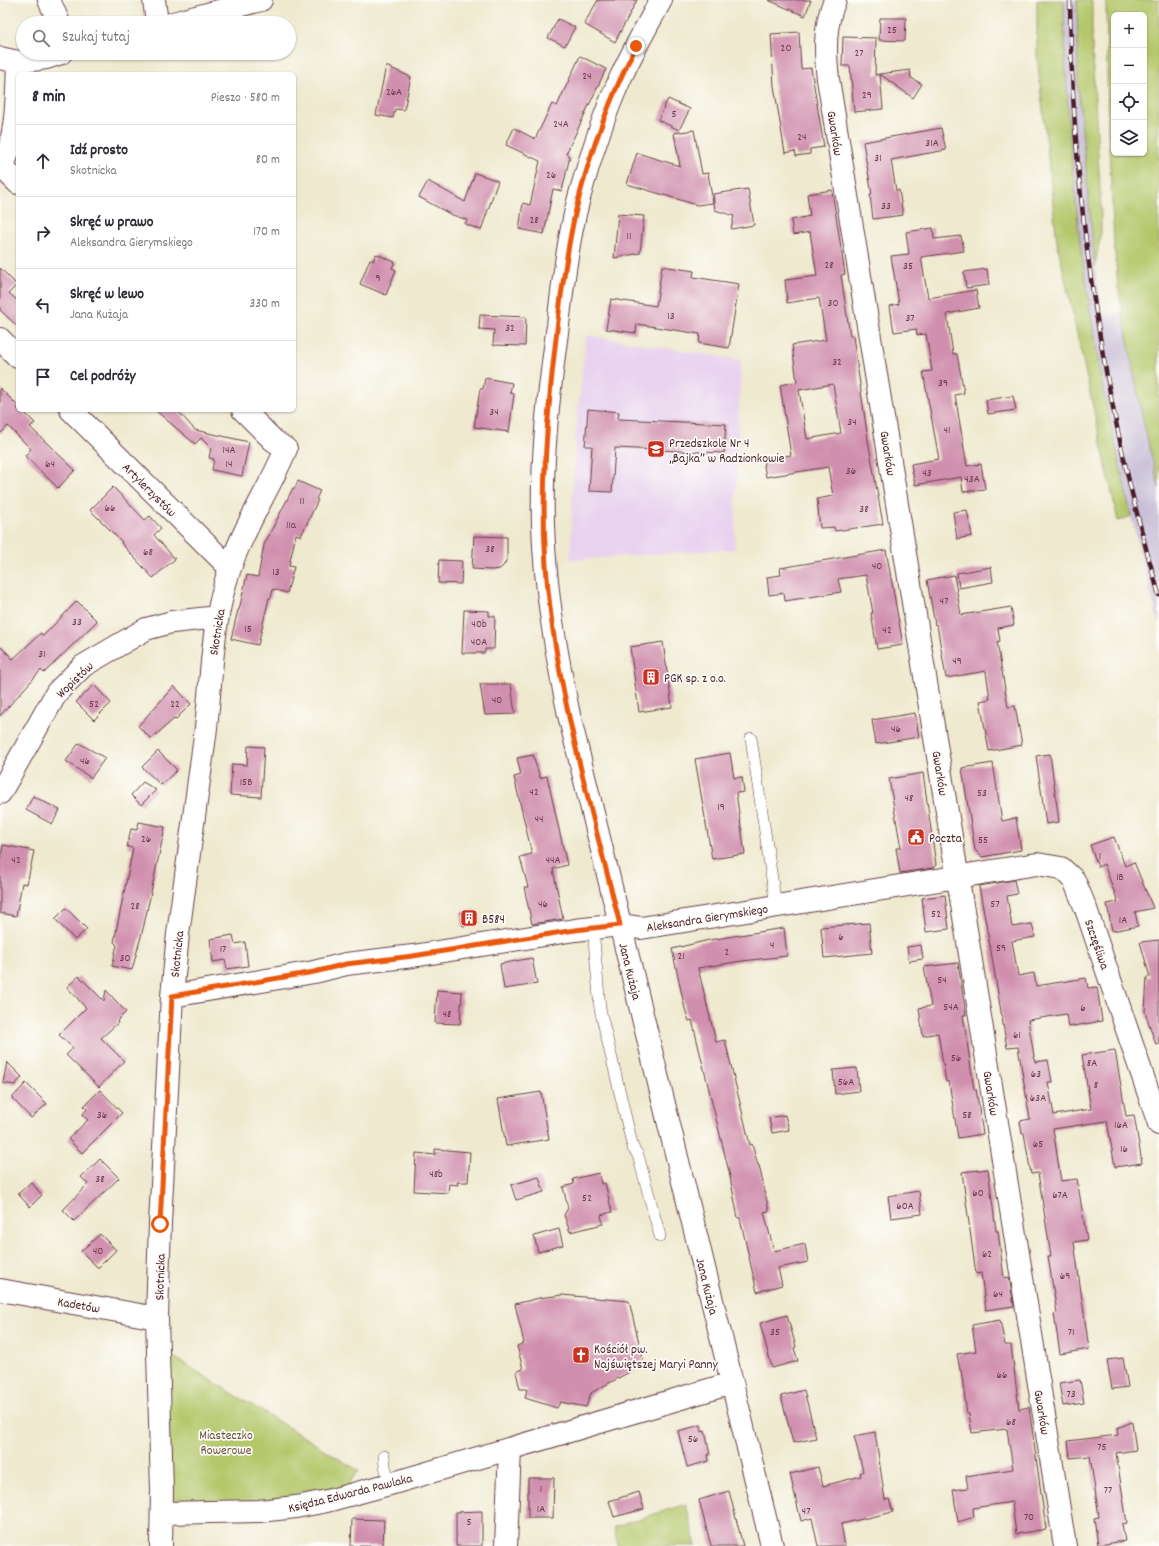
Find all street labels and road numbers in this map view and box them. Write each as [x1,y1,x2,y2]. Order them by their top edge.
street label: Gwarków [821,110,846,157]
street label: Gwarków [874,430,899,477]
street label: Artylerzystów [117,459,180,522]
street label: Skotnicka [205,607,232,657]
street label: Wopistów [53,658,99,704]
street label: Gwarków [926,750,951,797]
street label: Aleksandra Gierymskiego [645,900,770,938]
street label: Szczęśliwa [1078,917,1113,973]
street label: Skotnicka [167,929,190,978]
street label: Jana Kużaja [612,941,645,1003]
street label: Gwarków [977,1070,1002,1117]
street label: Skotnicka [151,1253,172,1301]
street label: Jana Kużaja [689,1256,722,1318]
street label: Kadetów [56,1293,101,1320]
street label: Gwarków [1028,1389,1053,1436]
street label: Księdza Edwarda Pawlaka [287,1470,415,1519]

